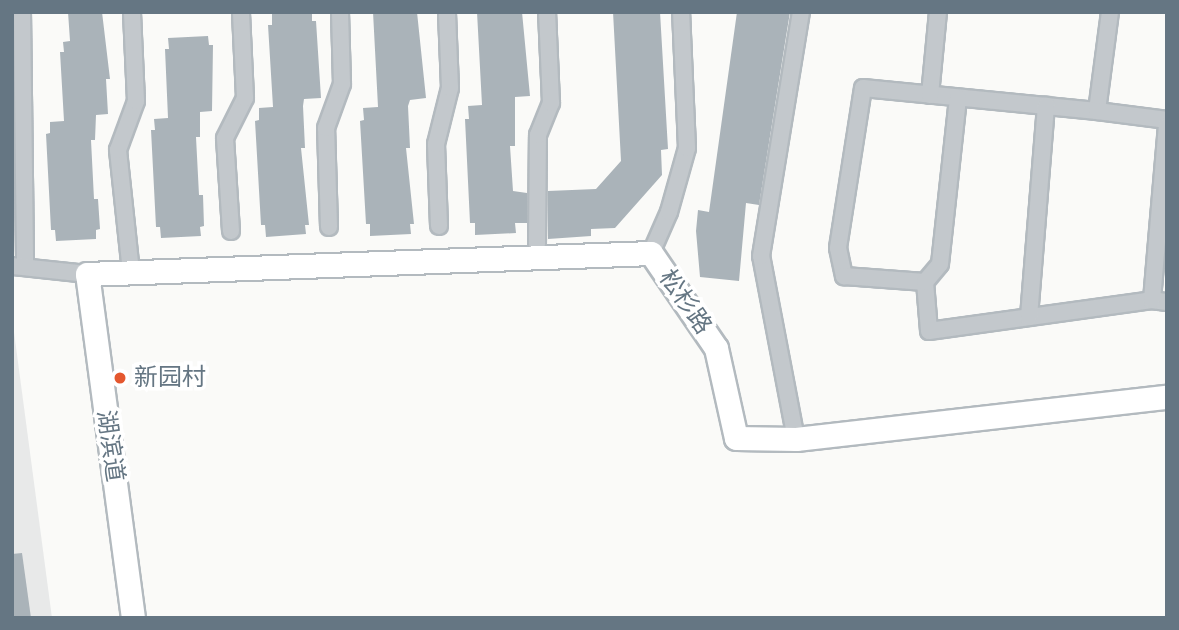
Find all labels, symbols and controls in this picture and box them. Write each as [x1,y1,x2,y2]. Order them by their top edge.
street label: 松杉路 [653,264,717,340]
place label: 新园村 [134,364,206,392]
marker: 新园村 [112,370,128,386]
street label: 湖滨道 [91,408,129,484]

